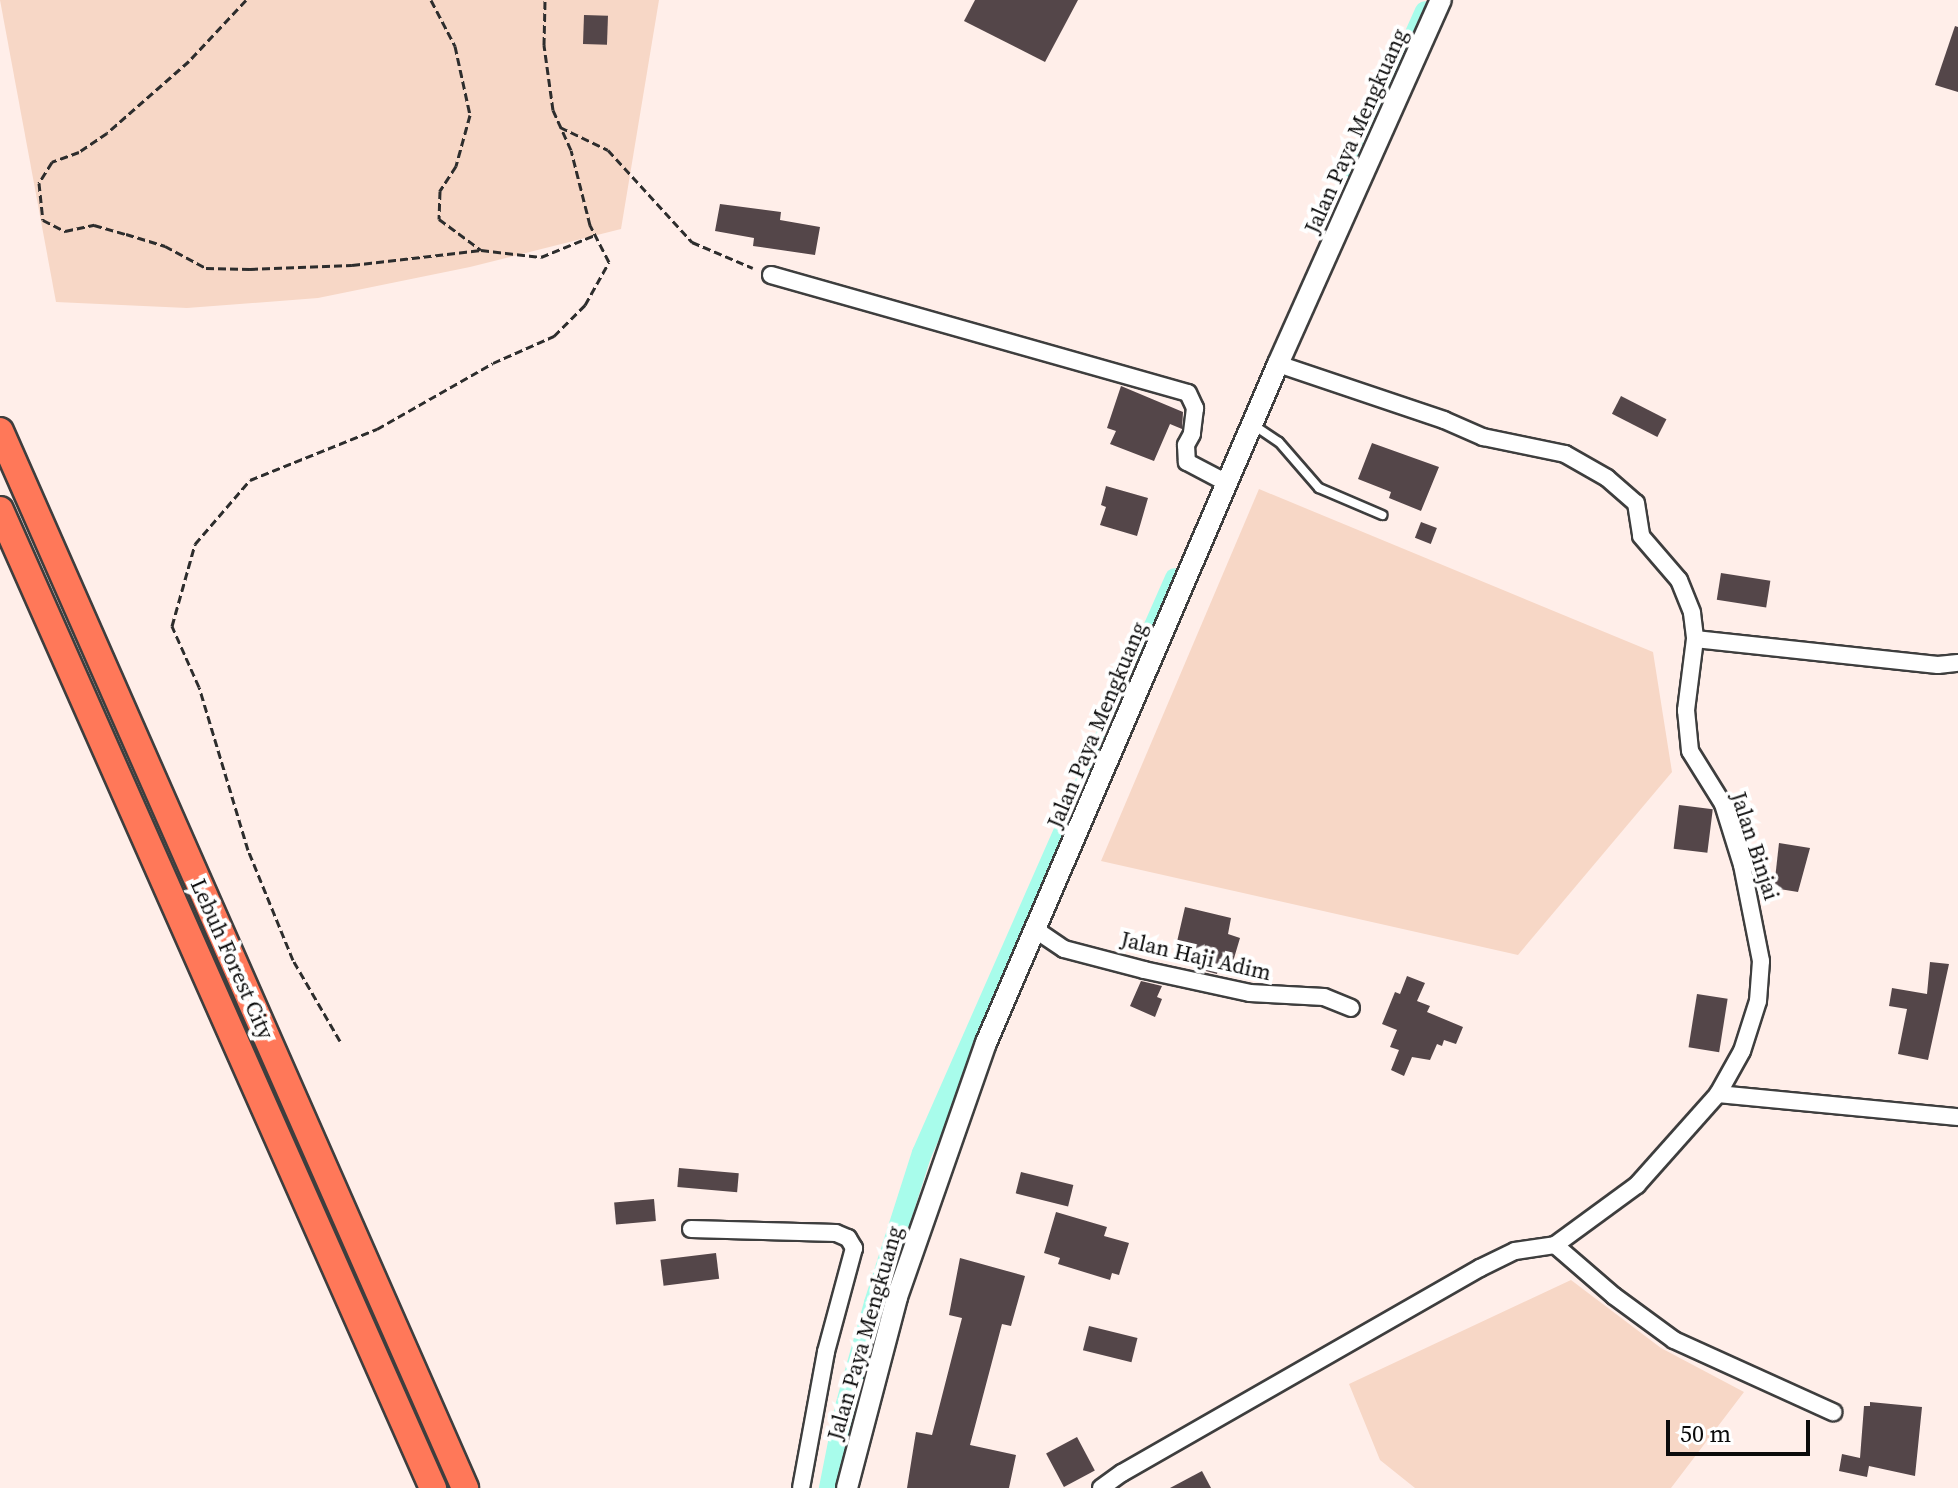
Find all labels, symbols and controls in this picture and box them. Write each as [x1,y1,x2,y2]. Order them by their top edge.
street label: Jalan Paya Mengkuang [1299,24,1413,238]
street label: Jalan Paya Mengkuang [1042,618,1152,832]
street label: Jalan Binjai [1725,789,1785,903]
street label: Lebuh Forest City [185,875,279,1043]
street label: Jalan Haji Adim [1118,926,1274,986]
street label: Jalan Paya Mengkuang [822,1223,908,1443]
scale bar [1670,1404,1814,1454]
text: 50 m [1680,1417,1731,1450]

